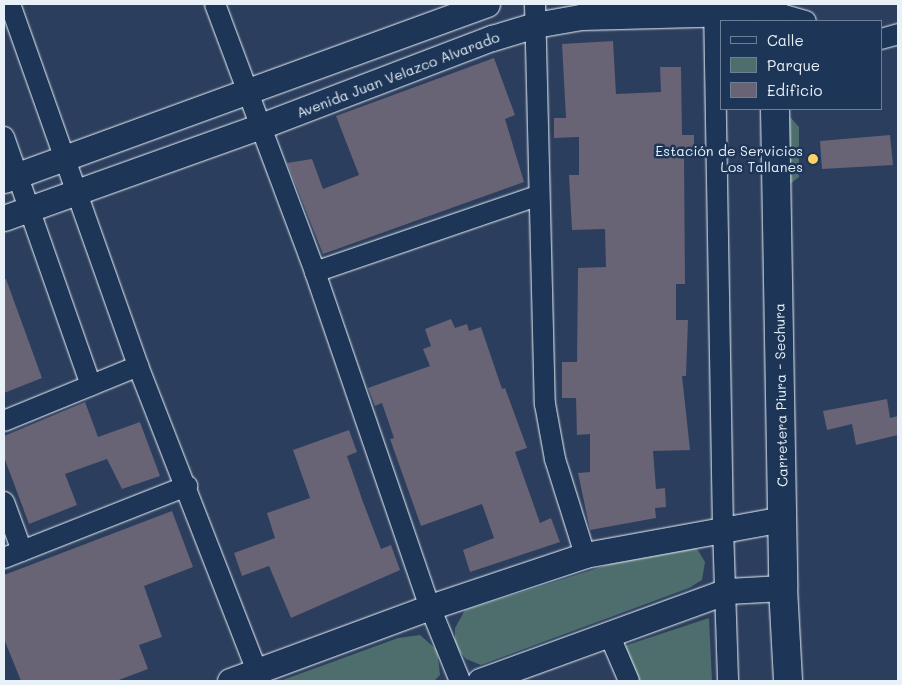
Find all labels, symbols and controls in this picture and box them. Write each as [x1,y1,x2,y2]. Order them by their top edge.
legend [720,20,882,110]
street label: Avenida Juan Velazco Alvarado [294,29,502,121]
text: Calle [767,30,804,50]
text: Parque [767,55,820,75]
text: Edificio [767,80,822,100]
place label: Estación de Servicios Los Tallanes [655,143,803,176]
marker: Estación de Servicios Los Tallanes [807,153,819,165]
street label: Carretera Piura - Sechura [771,303,791,487]

